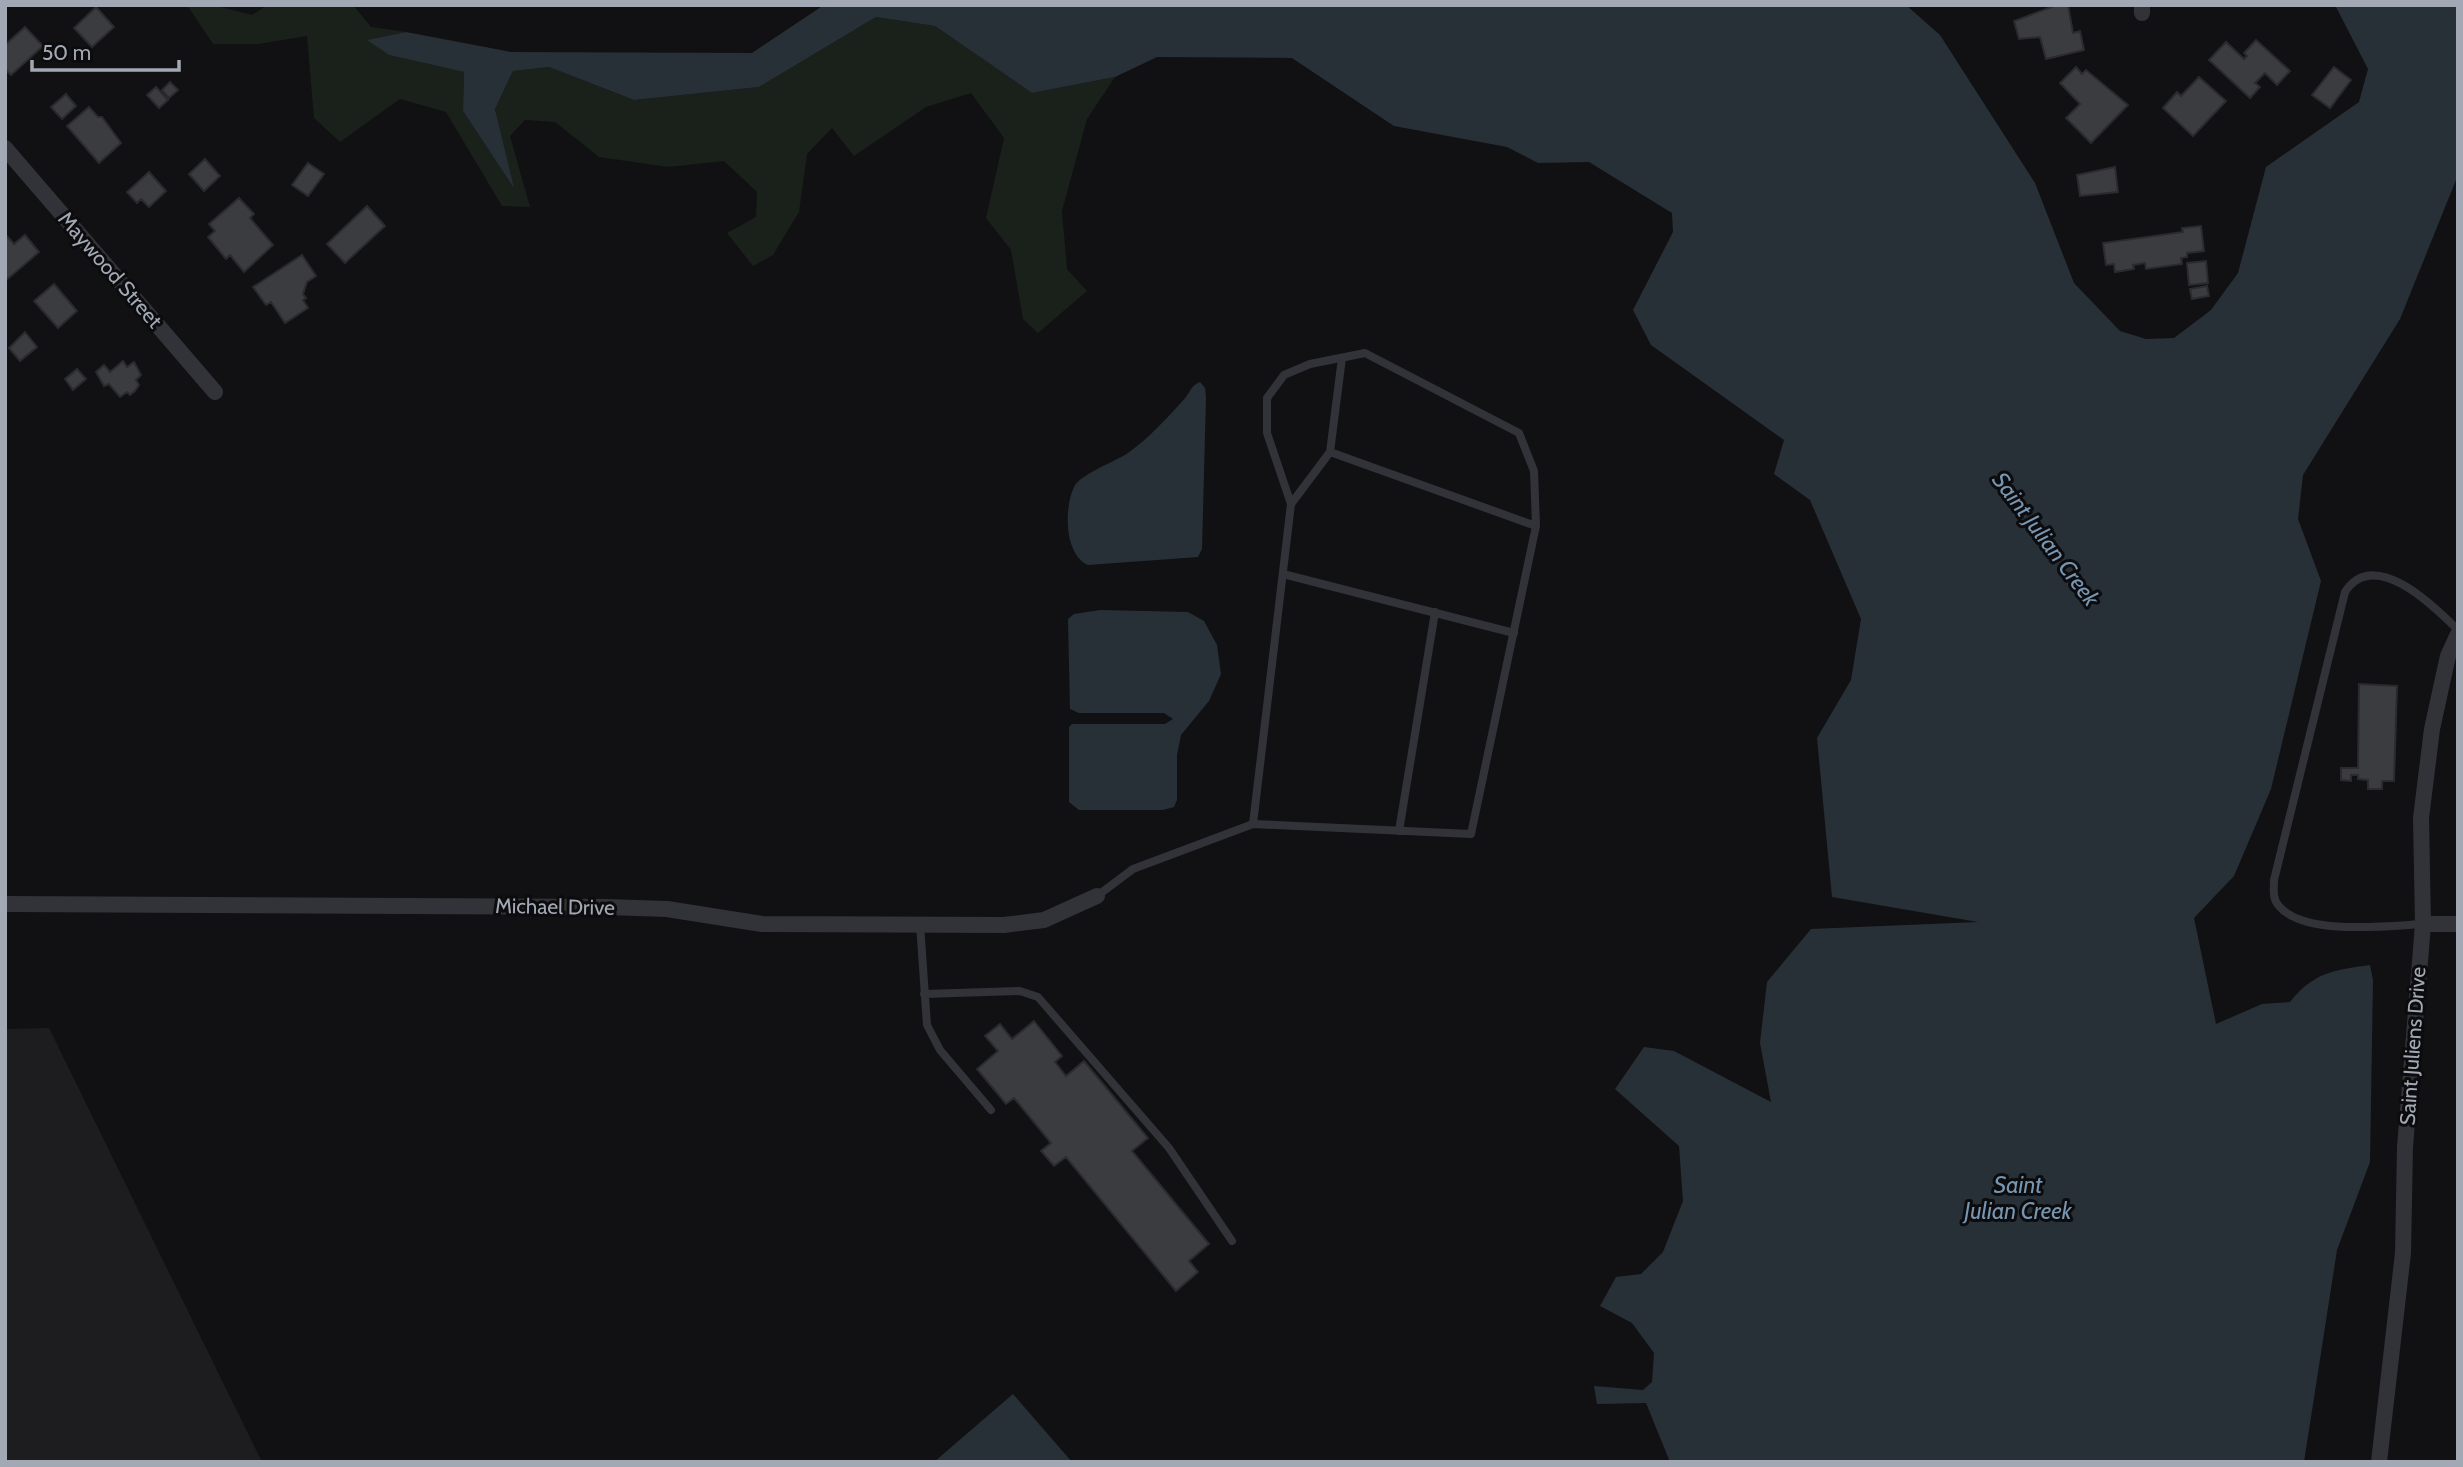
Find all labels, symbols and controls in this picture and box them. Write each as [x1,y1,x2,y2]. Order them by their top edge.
scale bar [32,28,178,72]
text: 50 m [42,40,91,65]
street label: Maywood Street [53,206,168,333]
water label: Saint Julian Creek [1987,467,2106,612]
street label: Michael Drive [495,893,615,920]
street label: Saint Juliens Drive [2394,966,2431,1126]
water label: Saint Julian Creek [1962,1171,2073,1225]

